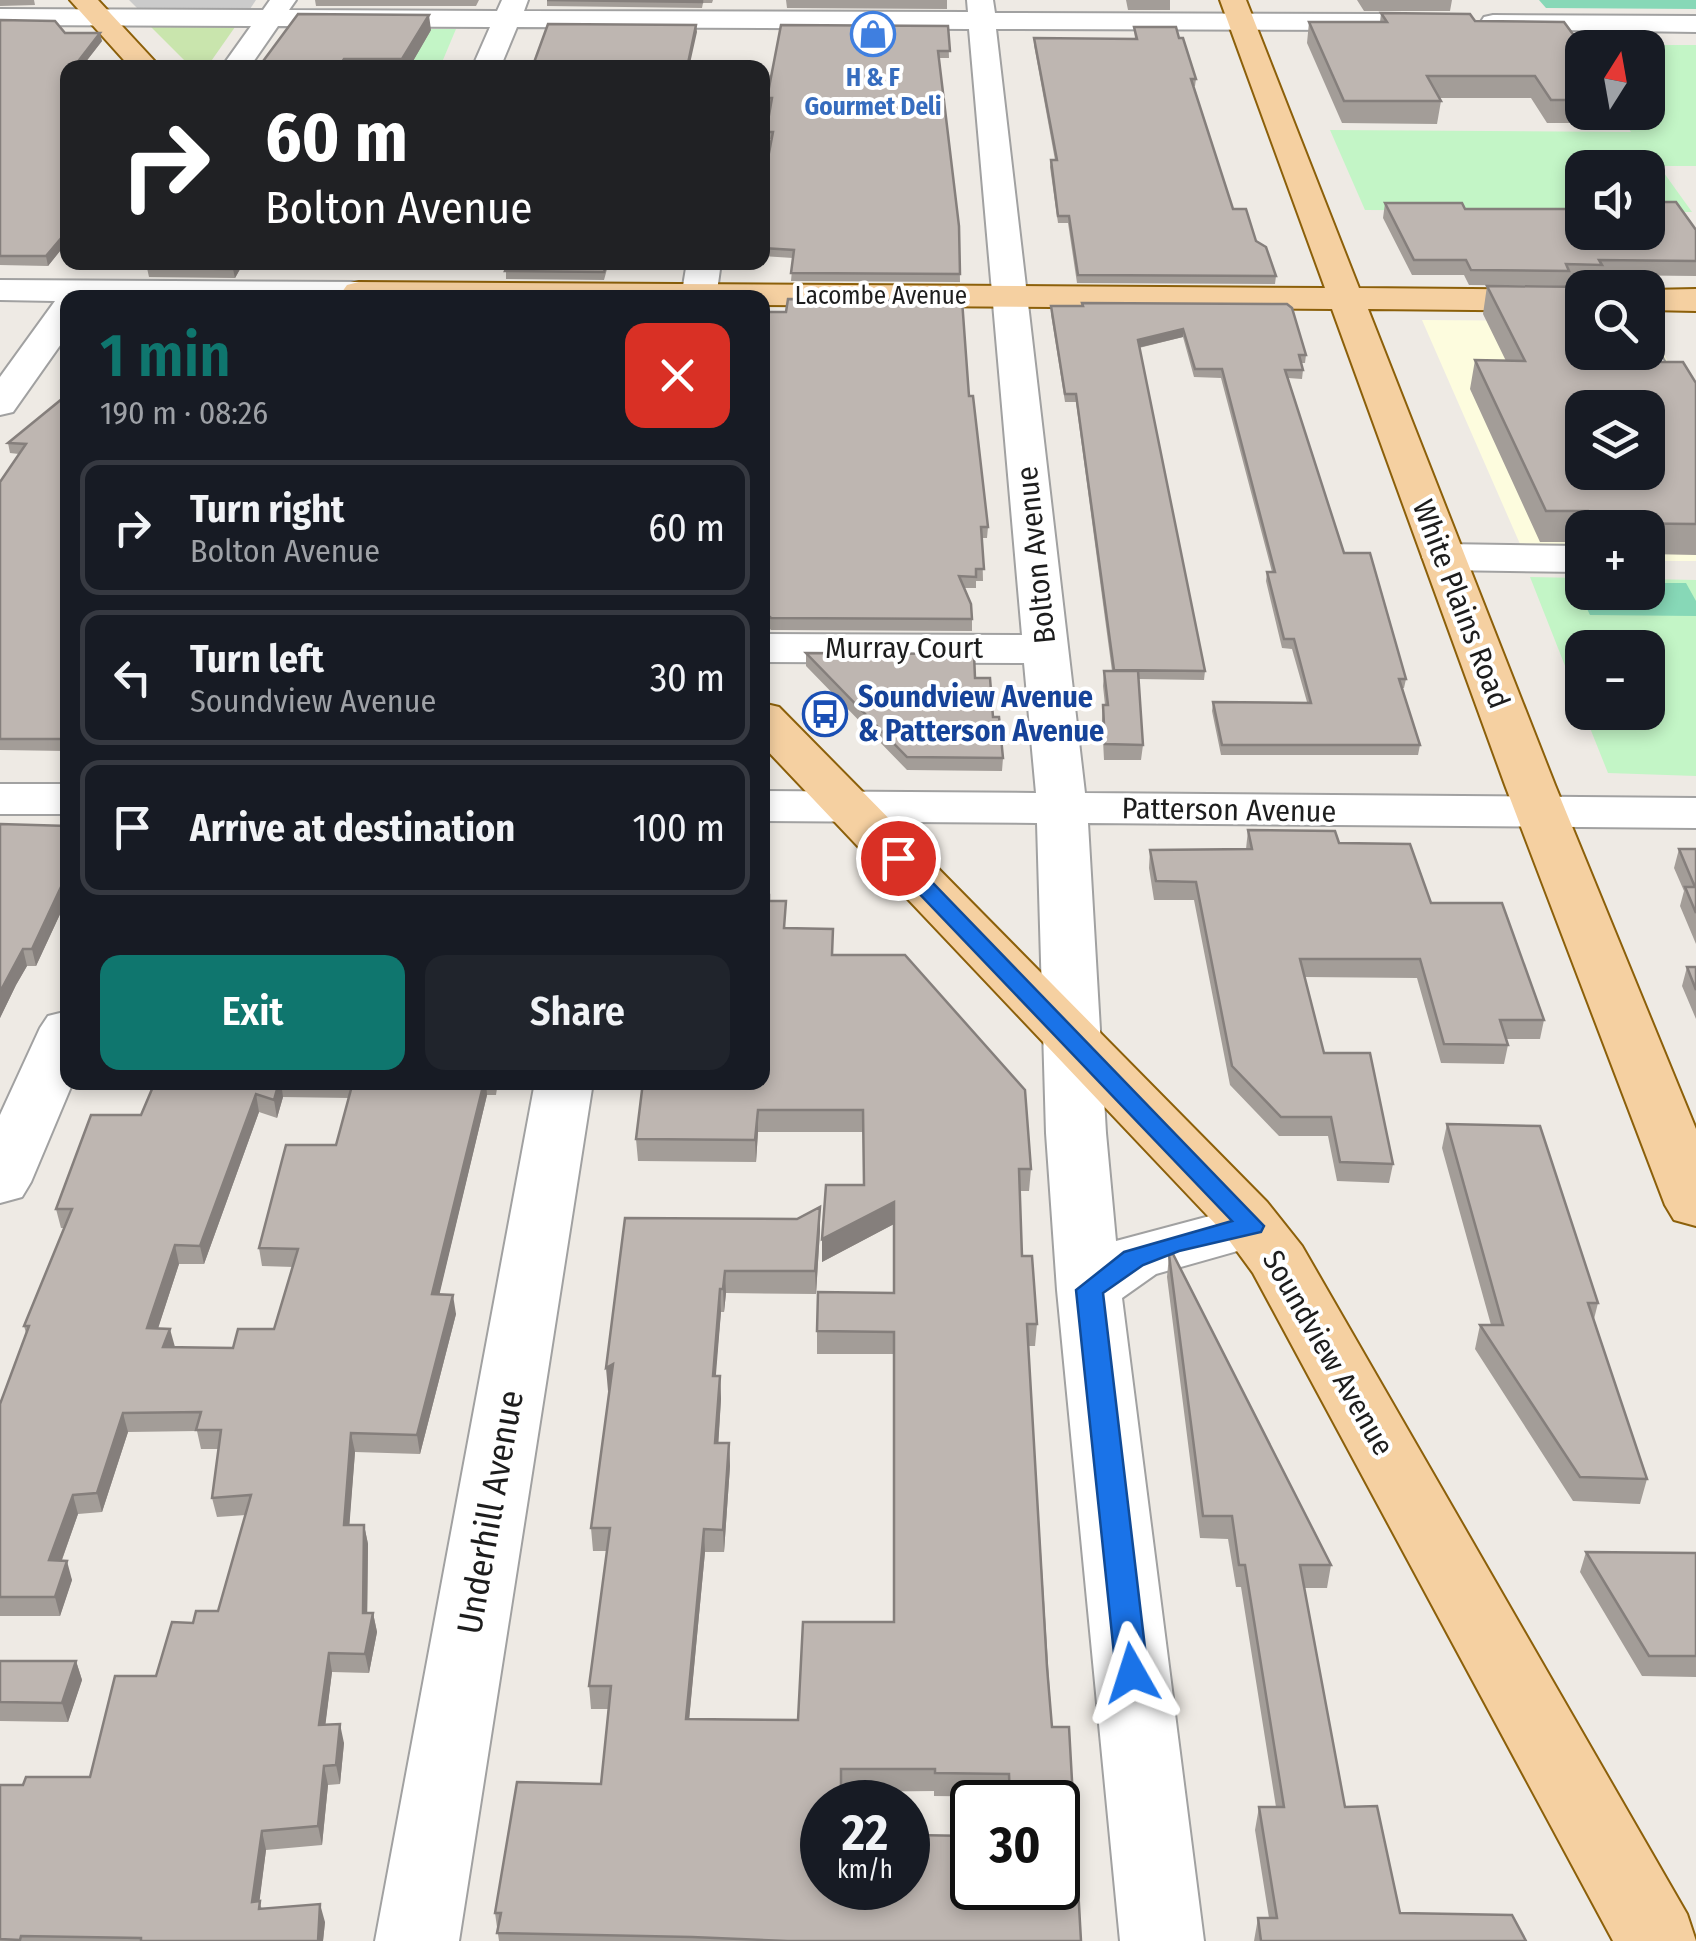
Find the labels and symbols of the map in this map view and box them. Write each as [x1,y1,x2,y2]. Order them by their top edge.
shop icon: H & F Gourmet Deli [850,11,896,57]
north arrow [1565,30,1665,130]
place label: H & F Gourmet Deli [805,63,941,122]
street label: Lacombe Avenue [795,281,967,311]
street label: Bolton Avenue [1009,464,1063,646]
street label: White Plains Road [1405,495,1517,713]
street label: Murray Court [825,630,983,666]
place label: Soundview Avenue & Patterson Avenue [858,679,1104,749]
bus stop icon: Soundview Avenue & Patterson Avenue [802,691,848,737]
street label: Patterson Avenue [1121,790,1337,830]
pin [856,816,941,901]
street label: Soundview Avenue [1255,1244,1401,1462]
street label: Underhill Avenue [448,1387,532,1637]
position arrow [1080,1621,1184,1725]
speed limit sign: 30 [950,1780,1080,1910]

